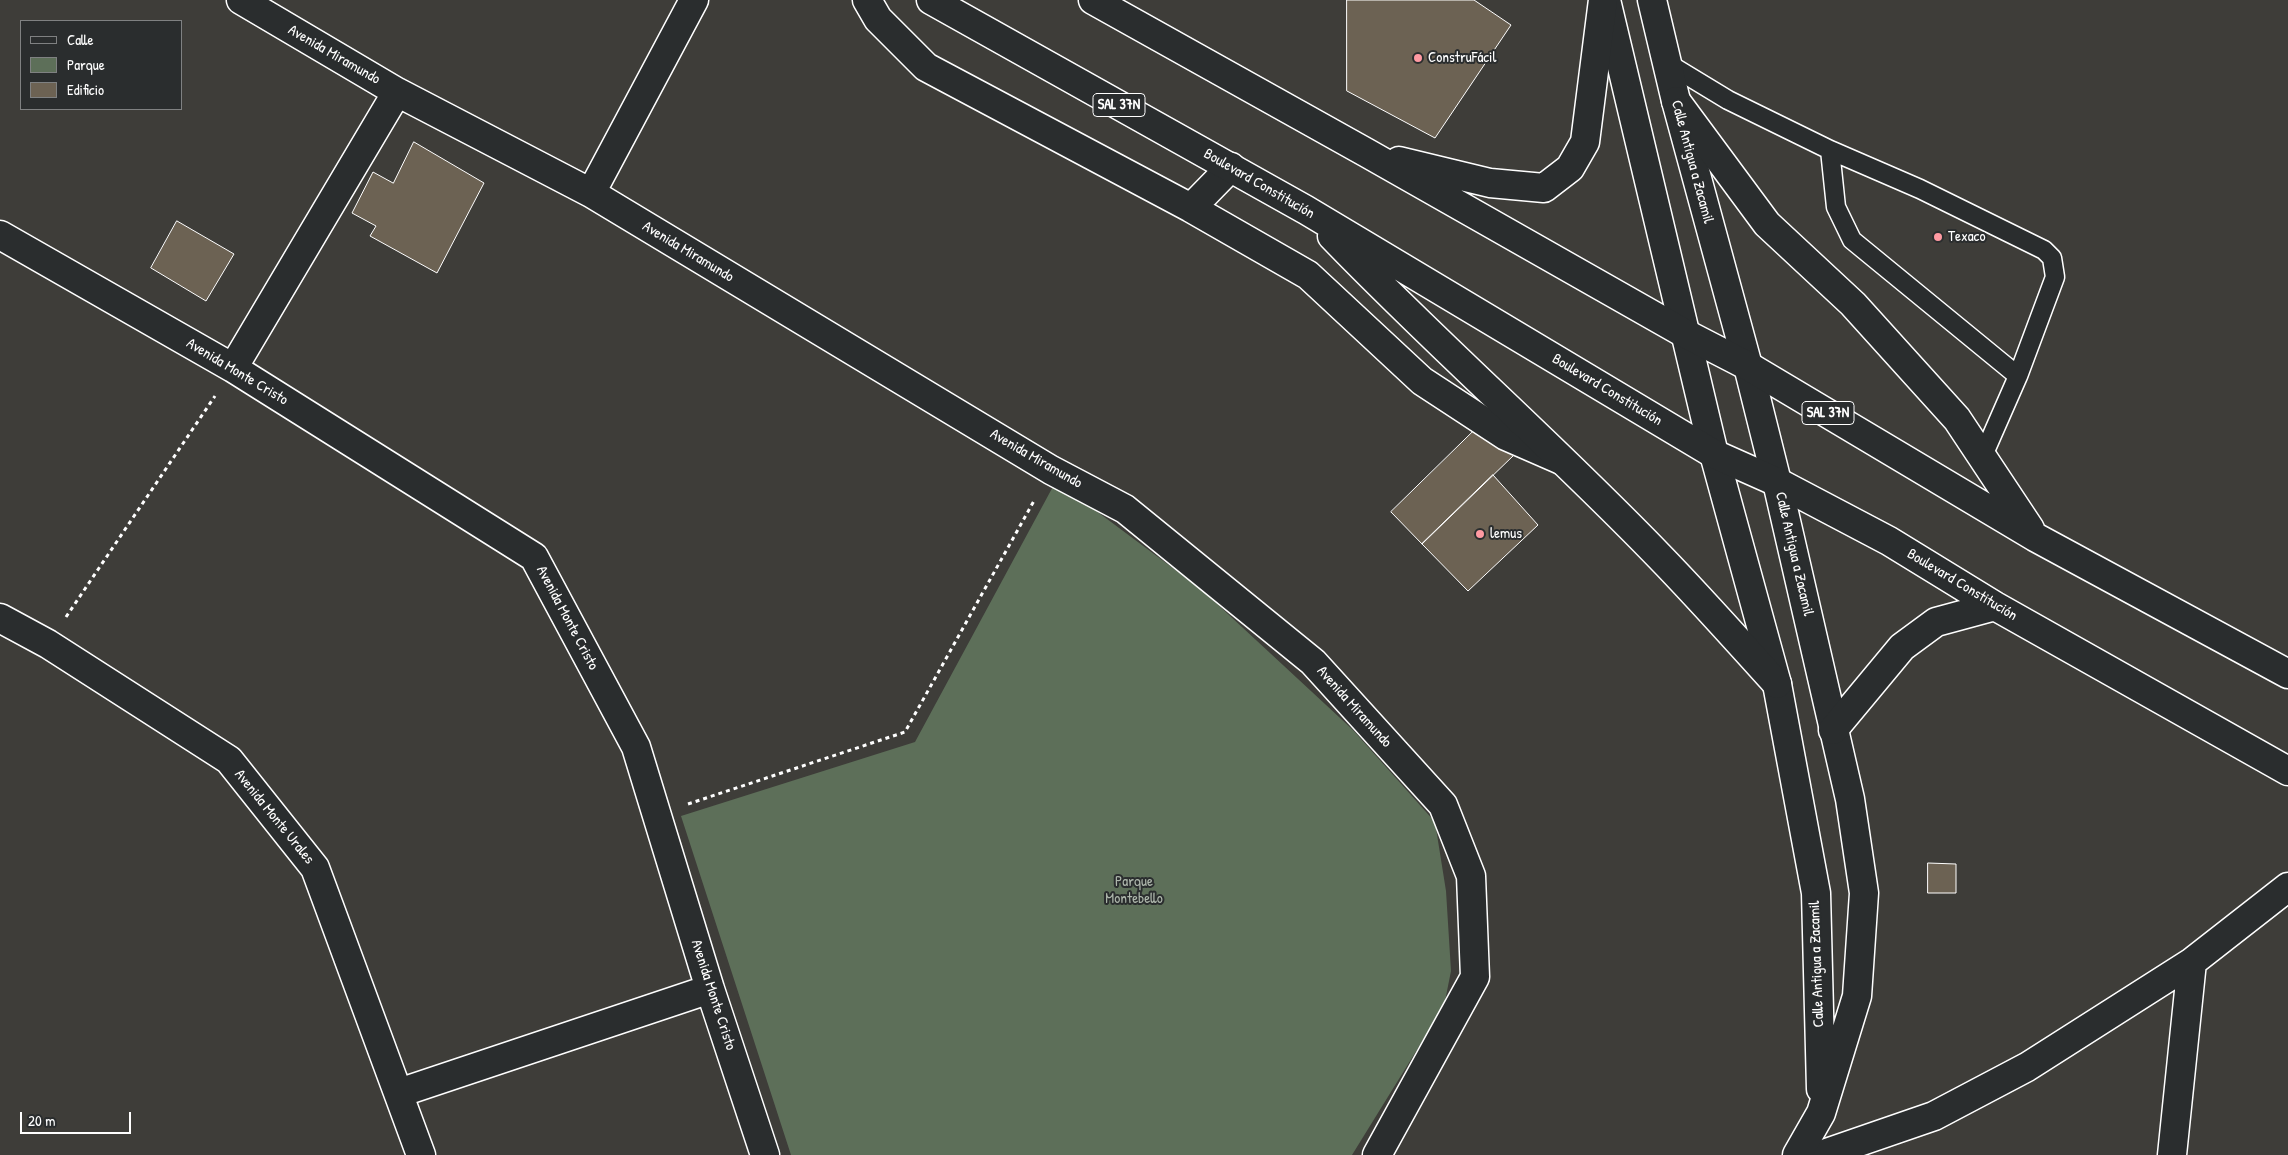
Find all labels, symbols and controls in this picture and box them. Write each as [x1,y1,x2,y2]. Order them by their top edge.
legend [20,20,182,110]
street label: Avenida Miramundo [285,21,383,89]
text: Calle [67,29,94,50]
place label: ConstruFácil [1428,49,1496,67]
marker: ConstruFácil [1412,52,1424,64]
text: Parque [67,54,105,75]
text: Edificio [67,79,104,100]
road number: SAL 37N [1093,94,1145,116]
street label: Calle Antigua a Zacamil [1667,98,1717,226]
street label: Boulevard Constitución [1200,145,1318,223]
street label: Avenida Miramundo [639,218,737,286]
place label: Texaco [1948,228,1985,246]
marker: Texaco [1932,231,1944,243]
street label: Avenida Monte Cristo [183,335,291,409]
street label: Boulevard Constitución [1549,350,1665,430]
road number: SAL 37N [1802,402,1854,424]
street label: Avenida Miramundo [987,425,1085,493]
street label: Calle Antigua a Zacamil [1771,490,1817,618]
place label: lemus [1490,525,1522,543]
marker: lemus [1474,528,1486,540]
street label: Boulevard Constitución [1904,545,2020,625]
street label: Avenida Monte Cristo [532,563,602,673]
street label: Avenida Miramundo [1313,663,1395,751]
street label: Avenida Monte Urales [230,766,318,868]
park label: Parque Montebello [1105,873,1163,908]
street label: Calle Antigua a Zacamil [1806,900,1828,1028]
street label: Avenida Monte Cristo [687,937,739,1053]
scale bar [22,1102,134,1134]
text: 20 m [28,1110,55,1131]

